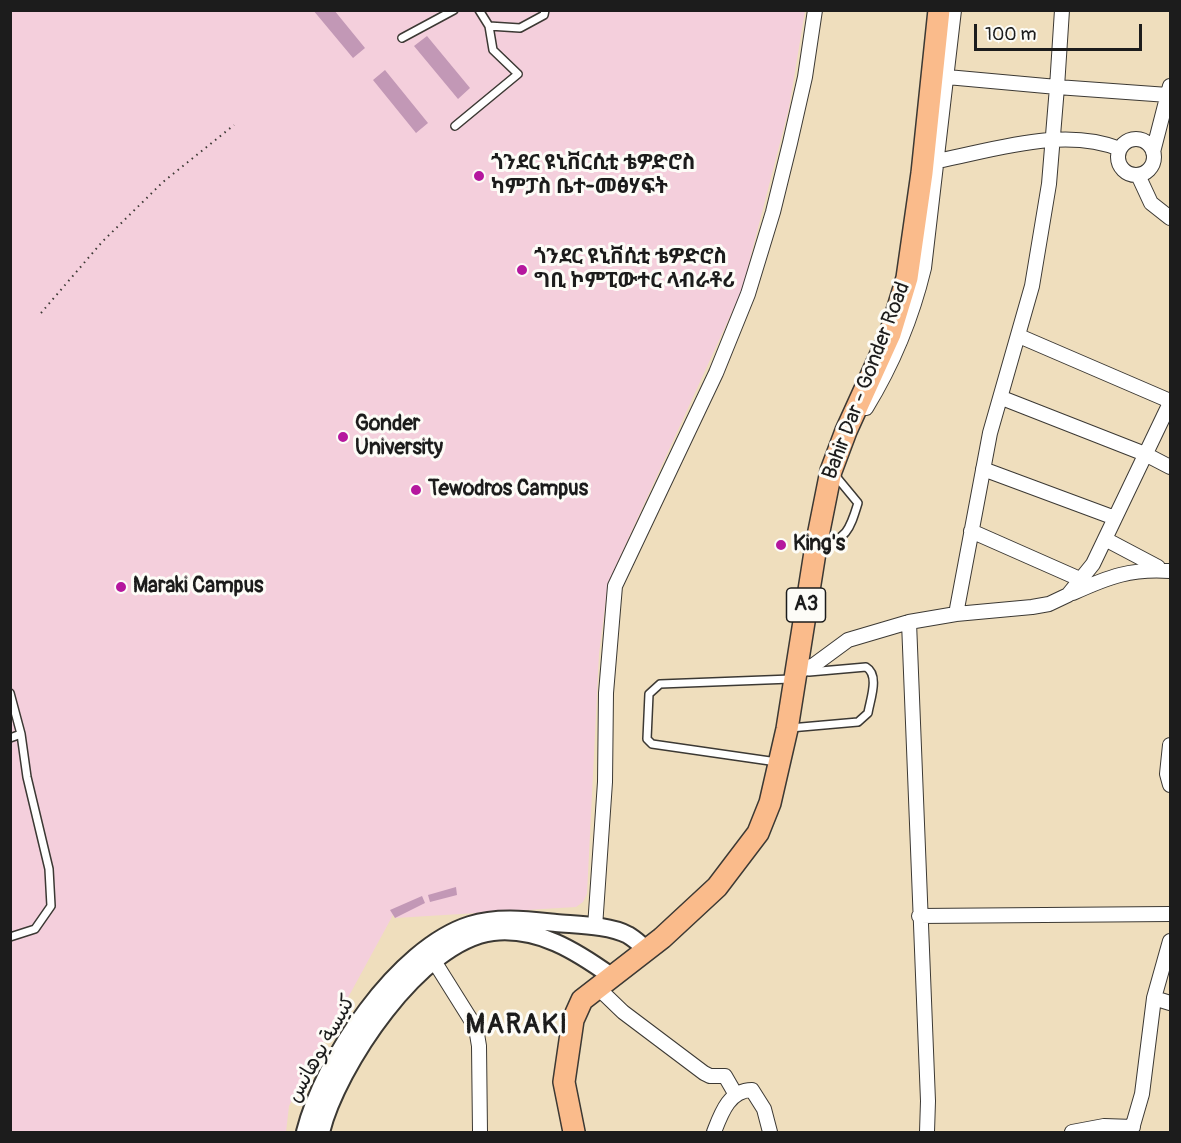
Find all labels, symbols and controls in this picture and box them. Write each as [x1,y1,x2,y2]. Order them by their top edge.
scale bar [977,12,1145,50]
text: 100 m [985,23,1037,46]
place label: ጎንደር ዩኒቨርሲቲ ቴዎድሮስ ካምፓስ ቤተ-መፅሃፍት [491,151,695,201]
marker: ጎንደር ዩኒቨርሲቲ ቴዎድሮስ ካምፓስ ቤተ-መፅሃፍት [472,169,486,183]
place label: ጎንደር ዩኒቨሲቲ ቴዎድሮስ ግቢ ኮምፒውተር ላብራቶሪ [534,245,735,295]
marker: ጎንደር ዩኒቨሲቲ ቴዎድሮስ ግቢ ኮምፒውተር ላብራቶሪ [515,263,529,277]
street label: Bahir Dar - Gonder Road [818,279,916,483]
place label: Gonder University [355,412,443,462]
marker: Gonder University [336,430,350,444]
place label: Tewodros Campus [428,477,588,503]
marker: Tewodros Campus [409,483,423,497]
place label: King's [793,532,845,558]
marker: King's [774,538,788,552]
place label: Maraki Campus [133,574,263,600]
marker: Maraki Campus [114,580,128,594]
road number: A3 [786,588,826,622]
street label: كنيسة يوهانس [282,991,362,1107]
district label: MARAKI [465,1010,569,1042]

